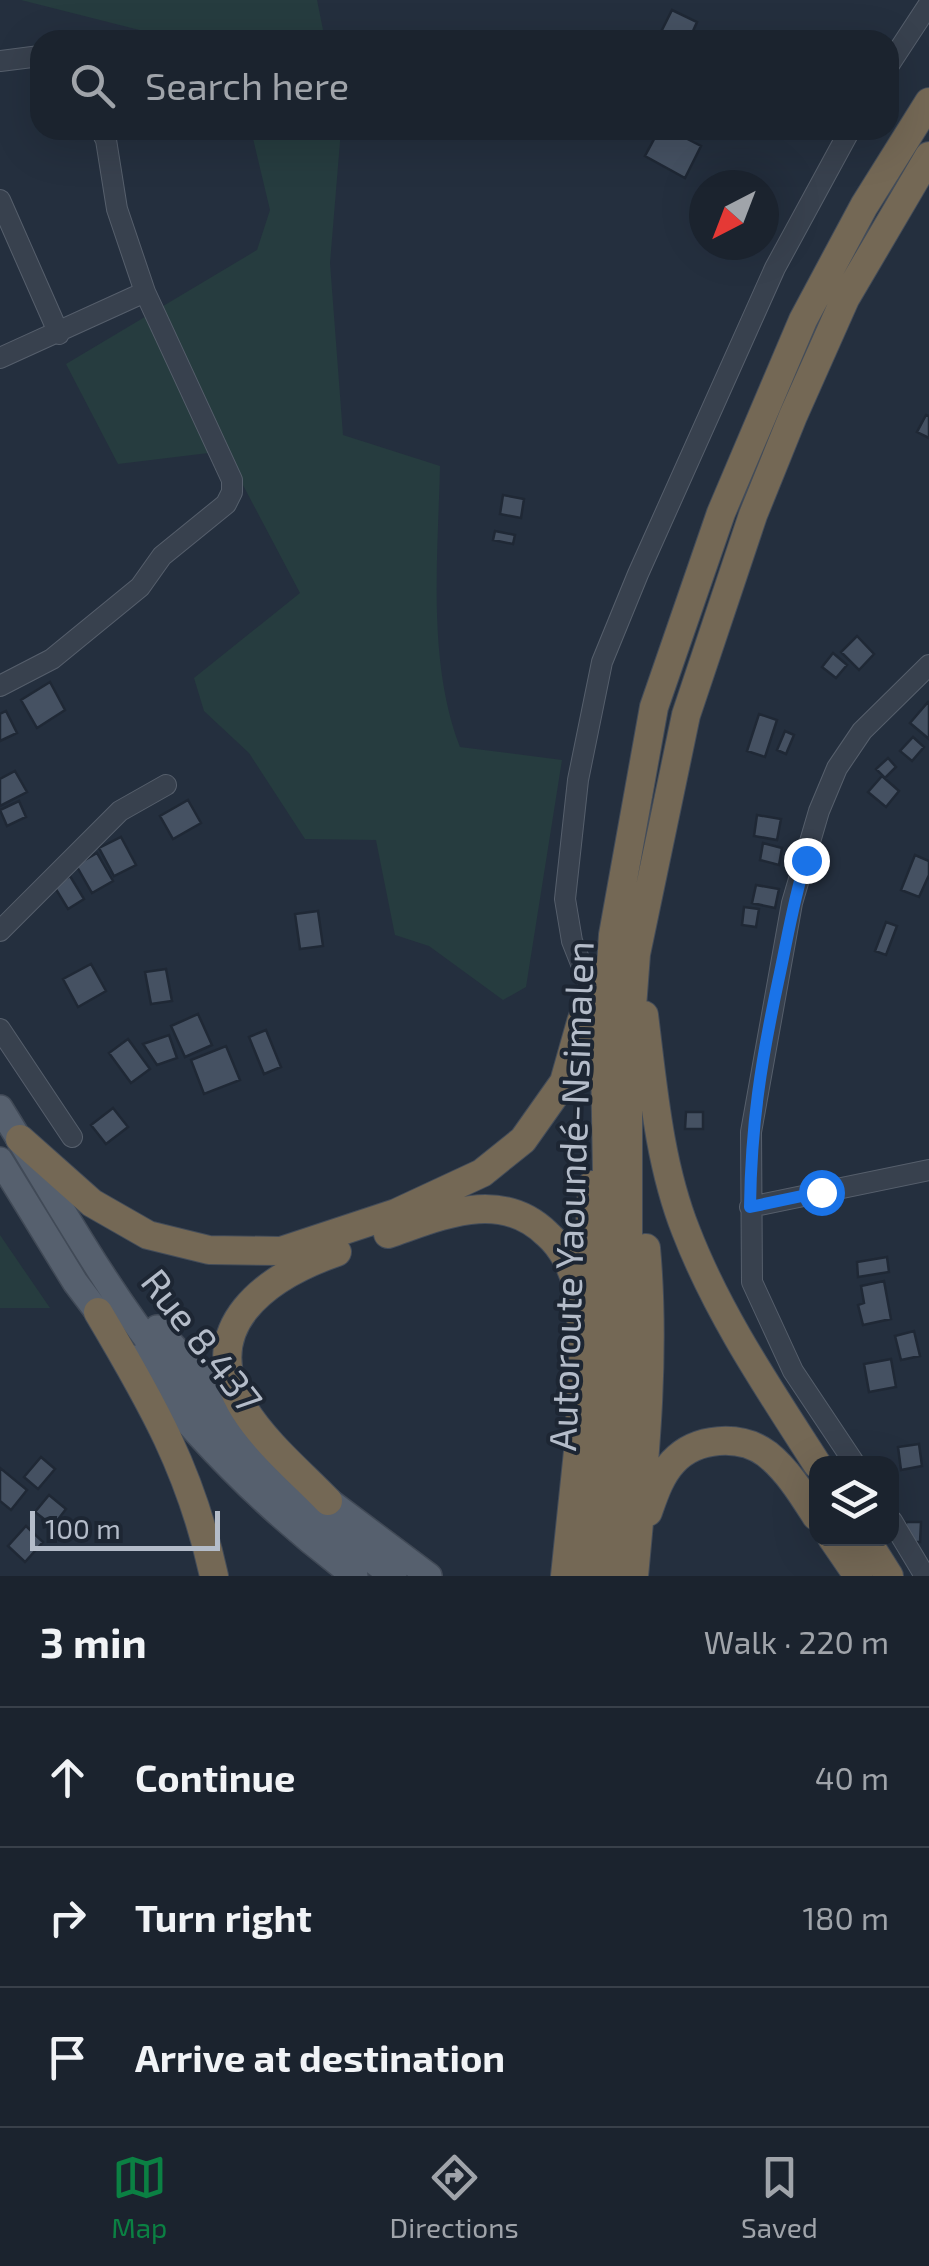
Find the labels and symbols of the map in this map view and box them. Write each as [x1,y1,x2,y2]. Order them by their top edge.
north arrow [689,170,779,260]
route end [784,838,830,884]
street label: Autoroute Yaoundé-Nsimalen [538,940,602,1452]
route start [799,1170,845,1216]
street label: Rue 8.437 [133,1259,273,1421]
scale bar [30,1506,220,1550]

